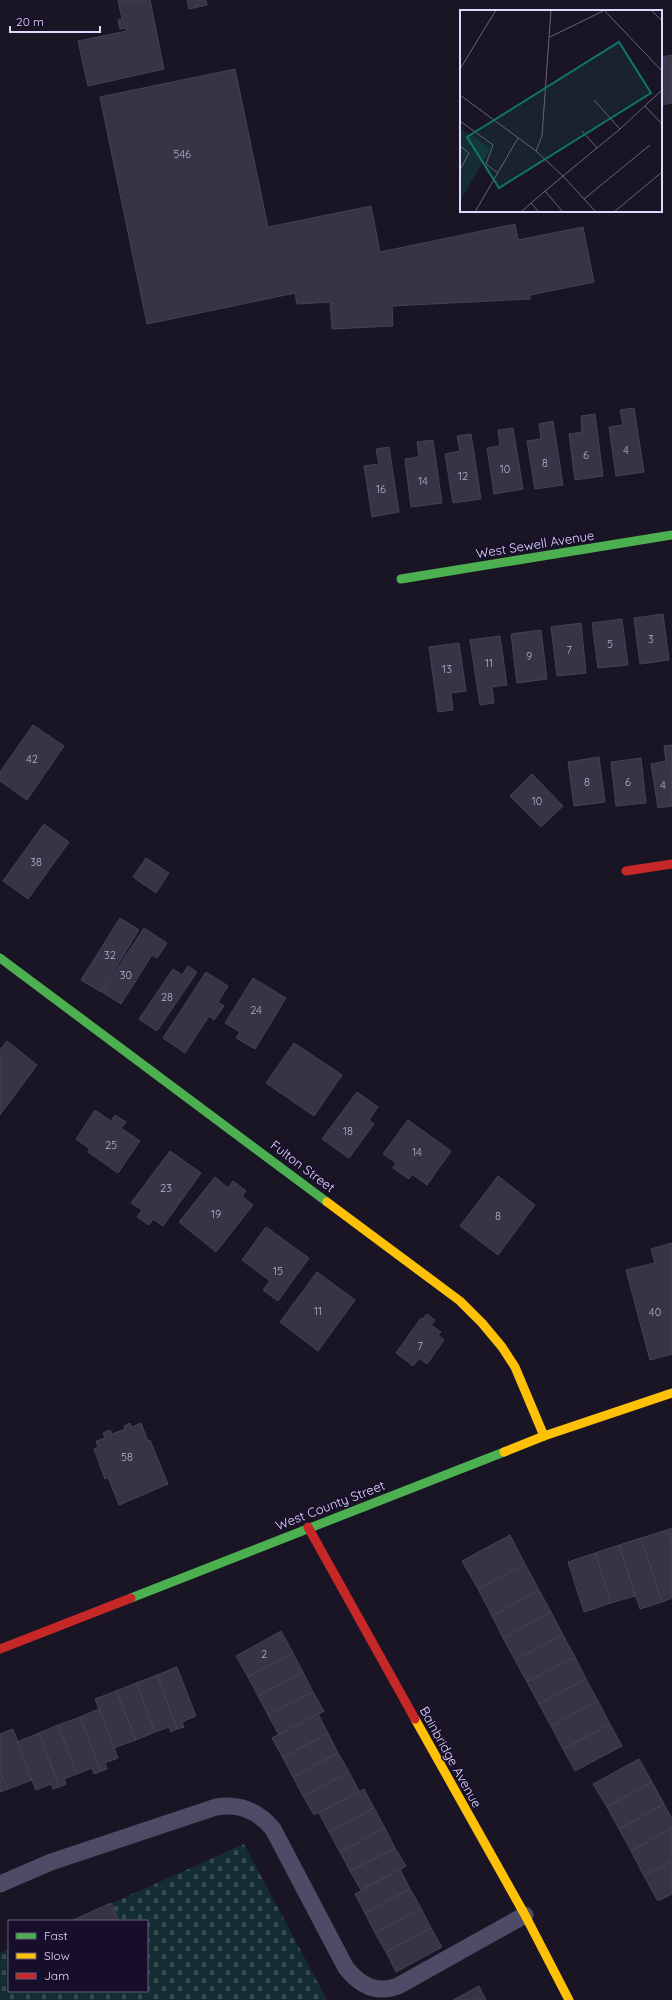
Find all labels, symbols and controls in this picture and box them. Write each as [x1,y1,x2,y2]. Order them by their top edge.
scale bar [10,8,100,34]
inset map [460,10,662,212]
text: 20 m [16,14,44,29]
house number: 546 [173,147,191,161]
house number: 4 [623,443,629,457]
house number: 6 [583,448,589,462]
house number: 8 [542,456,548,470]
house number: 10 [500,462,510,476]
house number: 12 [458,469,468,483]
house number: 14 [418,474,428,488]
house number: 16 [376,482,386,496]
street label: West Sewell Avenue [475,527,595,561]
house number: 3 [648,632,654,646]
house number: 5 [607,637,613,651]
house number: 7 [566,643,572,657]
house number: 9 [526,649,532,663]
house number: 11 [485,656,493,670]
house number: 13 [442,662,452,676]
house number: 42 [26,752,38,766]
house number: 8 [584,775,590,789]
house number: 6 [625,775,631,789]
house number: 4 [660,778,666,792]
house number: 10 [532,794,542,808]
house number: 38 [30,855,42,869]
house number: 32 [104,948,116,962]
house number: 30 [120,968,132,982]
house number: 28 [161,990,173,1004]
house number: 24 [250,1003,262,1017]
house number: 18 [343,1124,353,1138]
street label: Fulton Street [268,1137,338,1195]
house number: 25 [105,1138,117,1152]
house number: 14 [412,1145,422,1159]
house number: 23 [160,1181,172,1195]
house number: 19 [211,1207,221,1221]
house number: 8 [495,1209,501,1223]
house number: 15 [273,1264,283,1278]
house number: 11 [314,1304,322,1318]
house number: 40 [649,1305,661,1319]
house number: 7 [417,1339,423,1353]
house number: 58 [121,1450,133,1464]
street label: West County Street [273,1477,387,1533]
house number: 2 [261,1647,267,1661]
street label: Bainbridge Avenue [417,1704,485,1810]
legend [8,1920,148,1992]
text: Fast [44,1928,68,1943]
text: Slow [44,1948,70,1963]
text: Jam [44,1968,69,1983]

